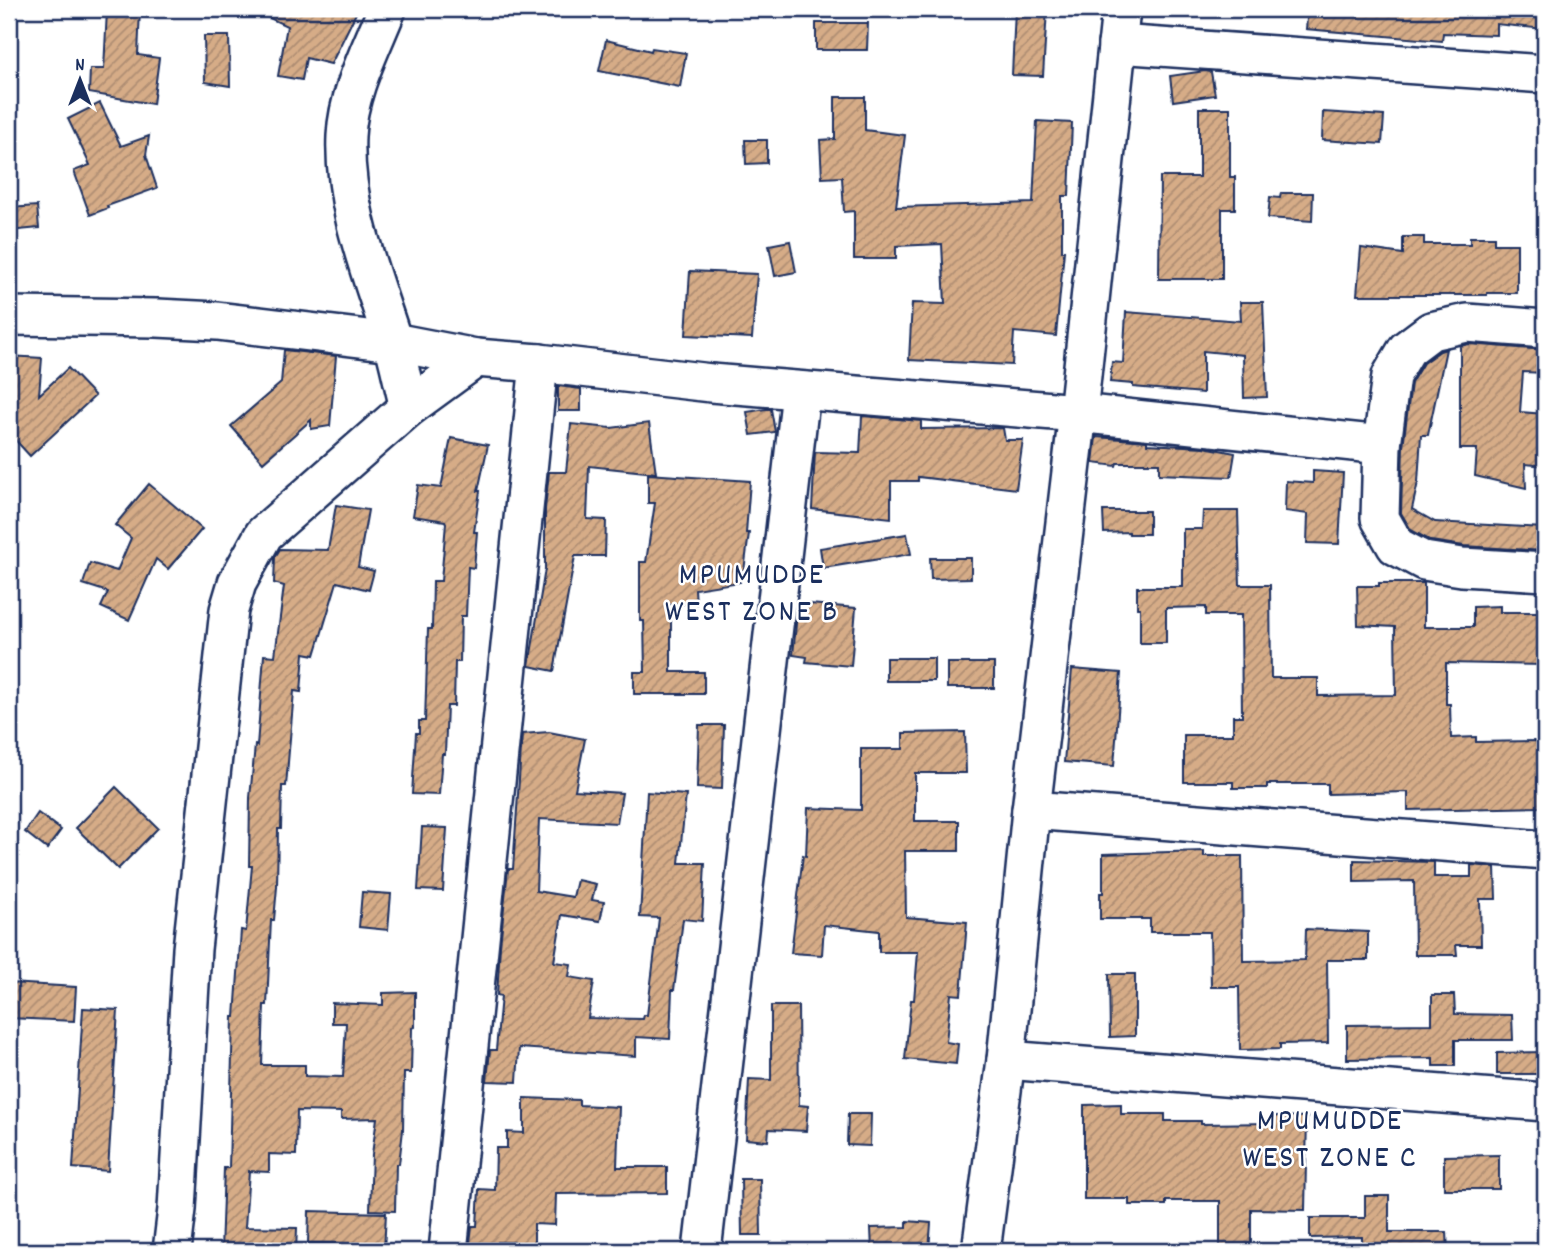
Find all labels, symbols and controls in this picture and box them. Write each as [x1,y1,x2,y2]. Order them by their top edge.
north arrow [46,46,116,116]
text: N [75,53,85,80]
district label: MPUMUDDE WEST ZONE B [665,554,839,637]
district label: MPUMUDDE WEST ZONE C [1242,1100,1418,1183]

